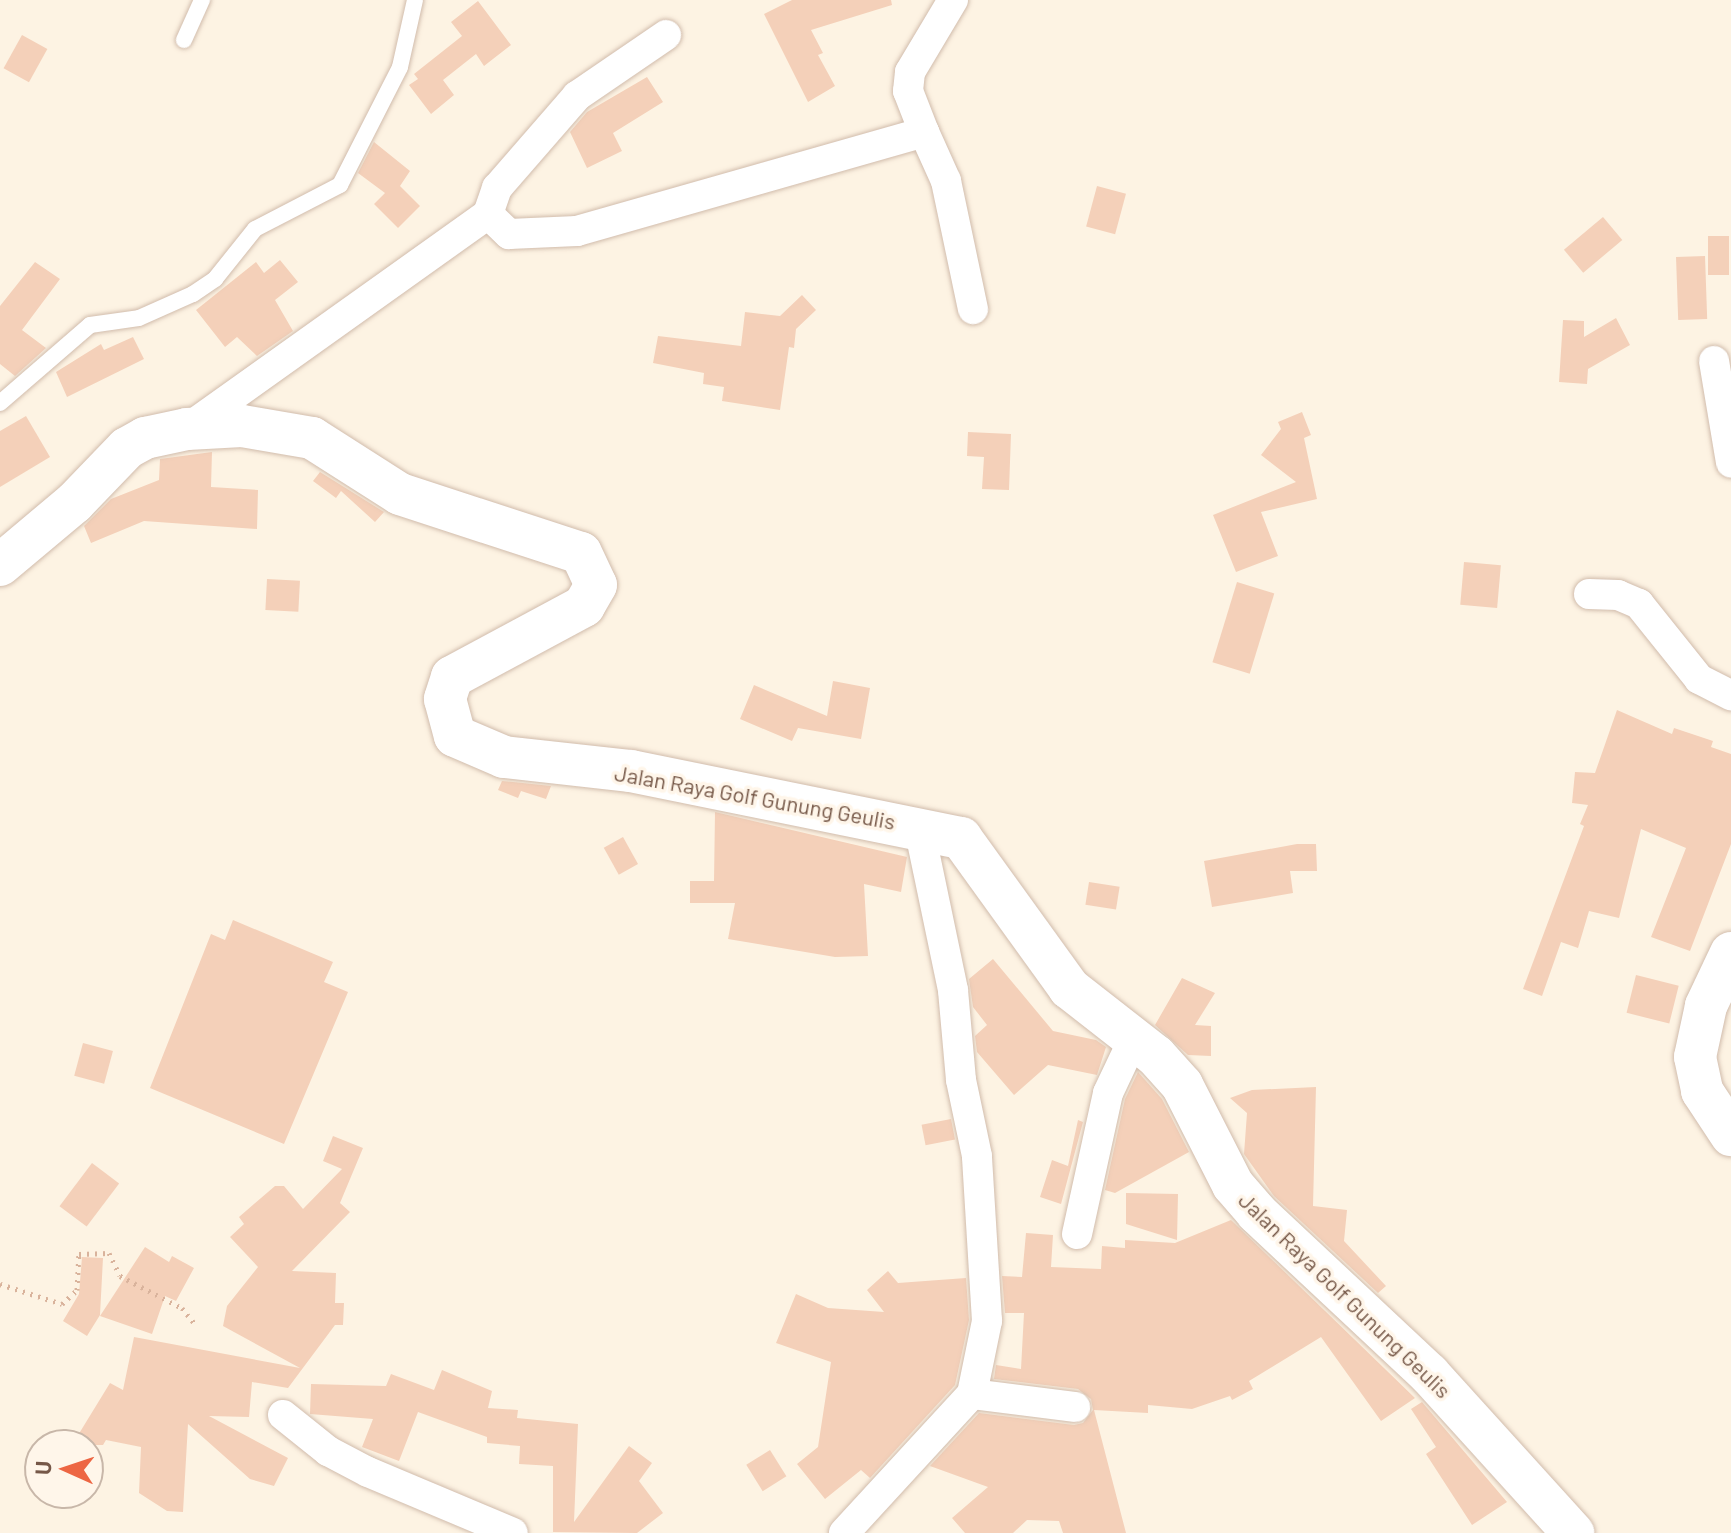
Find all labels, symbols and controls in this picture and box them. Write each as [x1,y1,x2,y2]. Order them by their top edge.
street label: Jalan Raya Golf Gunung Geulis [613,759,897,835]
street label: Jalan Raya Golf Gunung Geulis [1233,1187,1457,1403]
north arrow [24,1429,104,1509]
text: U [29,1460,55,1475]

